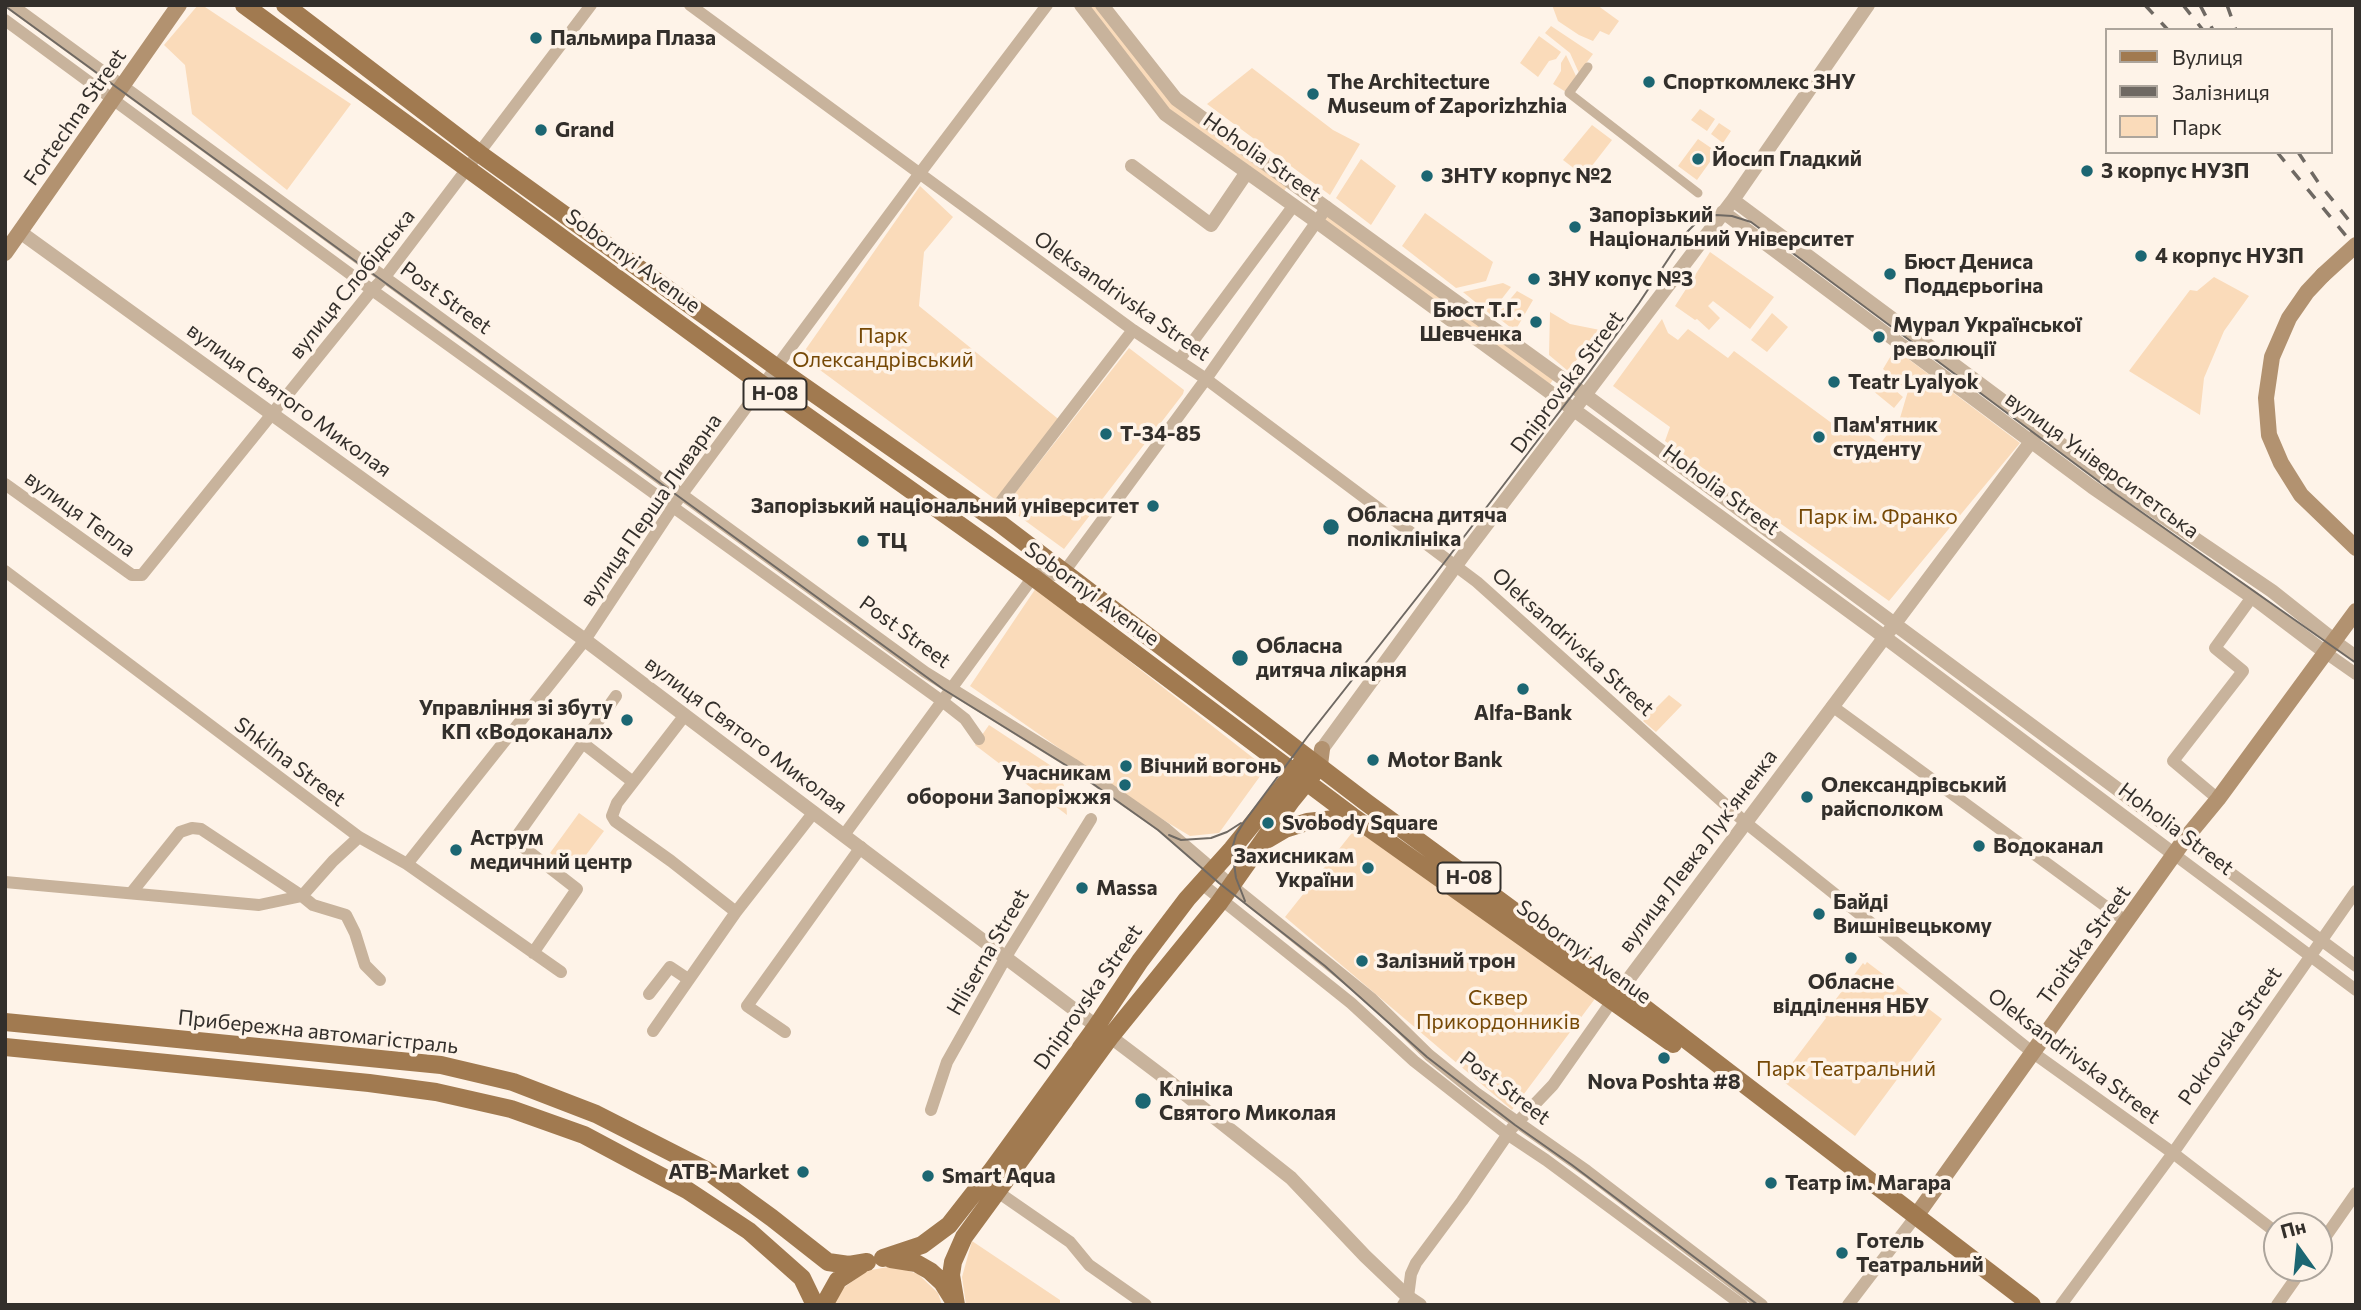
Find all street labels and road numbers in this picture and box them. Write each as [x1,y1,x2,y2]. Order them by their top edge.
street label: Fortechna Street [19,44,131,190]
street label: Hoholia Street [1198,107,1326,207]
street label: вулиця Слобідська [284,204,420,364]
street label: Sobornyi Avenue [561,204,705,318]
street label: Oleksandrivska Street [1029,226,1215,366]
street label: Post Street [395,256,497,340]
street label: Dniprovska Street [1505,306,1629,458]
street label: вулиця Святого Миколая [182,317,396,483]
road number: Н-08 [744,378,806,410]
street label: вулиця Університетська [2000,386,2204,544]
street label: вулиця Перша Ливарна [575,409,727,611]
street label: Hoholia Street [1658,439,1784,541]
street label: вулиця Тепла [20,465,140,563]
street label: Sobornyi Avenue [1020,537,1164,651]
street label: Oleksandrivska Street [1487,563,1659,721]
street label: Post Street [854,590,956,674]
street label: вулиця Святого Миколая [640,651,852,819]
street label: Shkilna Street [229,712,351,812]
street label: вулиця Левка Лукʼяненка [1613,745,1783,957]
street label: Hoholia Street [2113,777,2239,881]
road number: Н-08 [1438,862,1500,894]
street label: Troitska Street [2032,880,2136,1010]
street label: Hliserna Street [942,884,1034,1020]
street label: Sobornyi Avenue [1512,895,1656,1009]
street label: Dniprovska Street [1029,920,1147,1074]
street label: Pokrovska Street [2173,962,2287,1110]
street label: Oleksandrivska Street [1983,983,2165,1129]
street label: Прибережна автомагістраль [177,1005,459,1059]
street label: Post Street [1455,1046,1555,1130]

